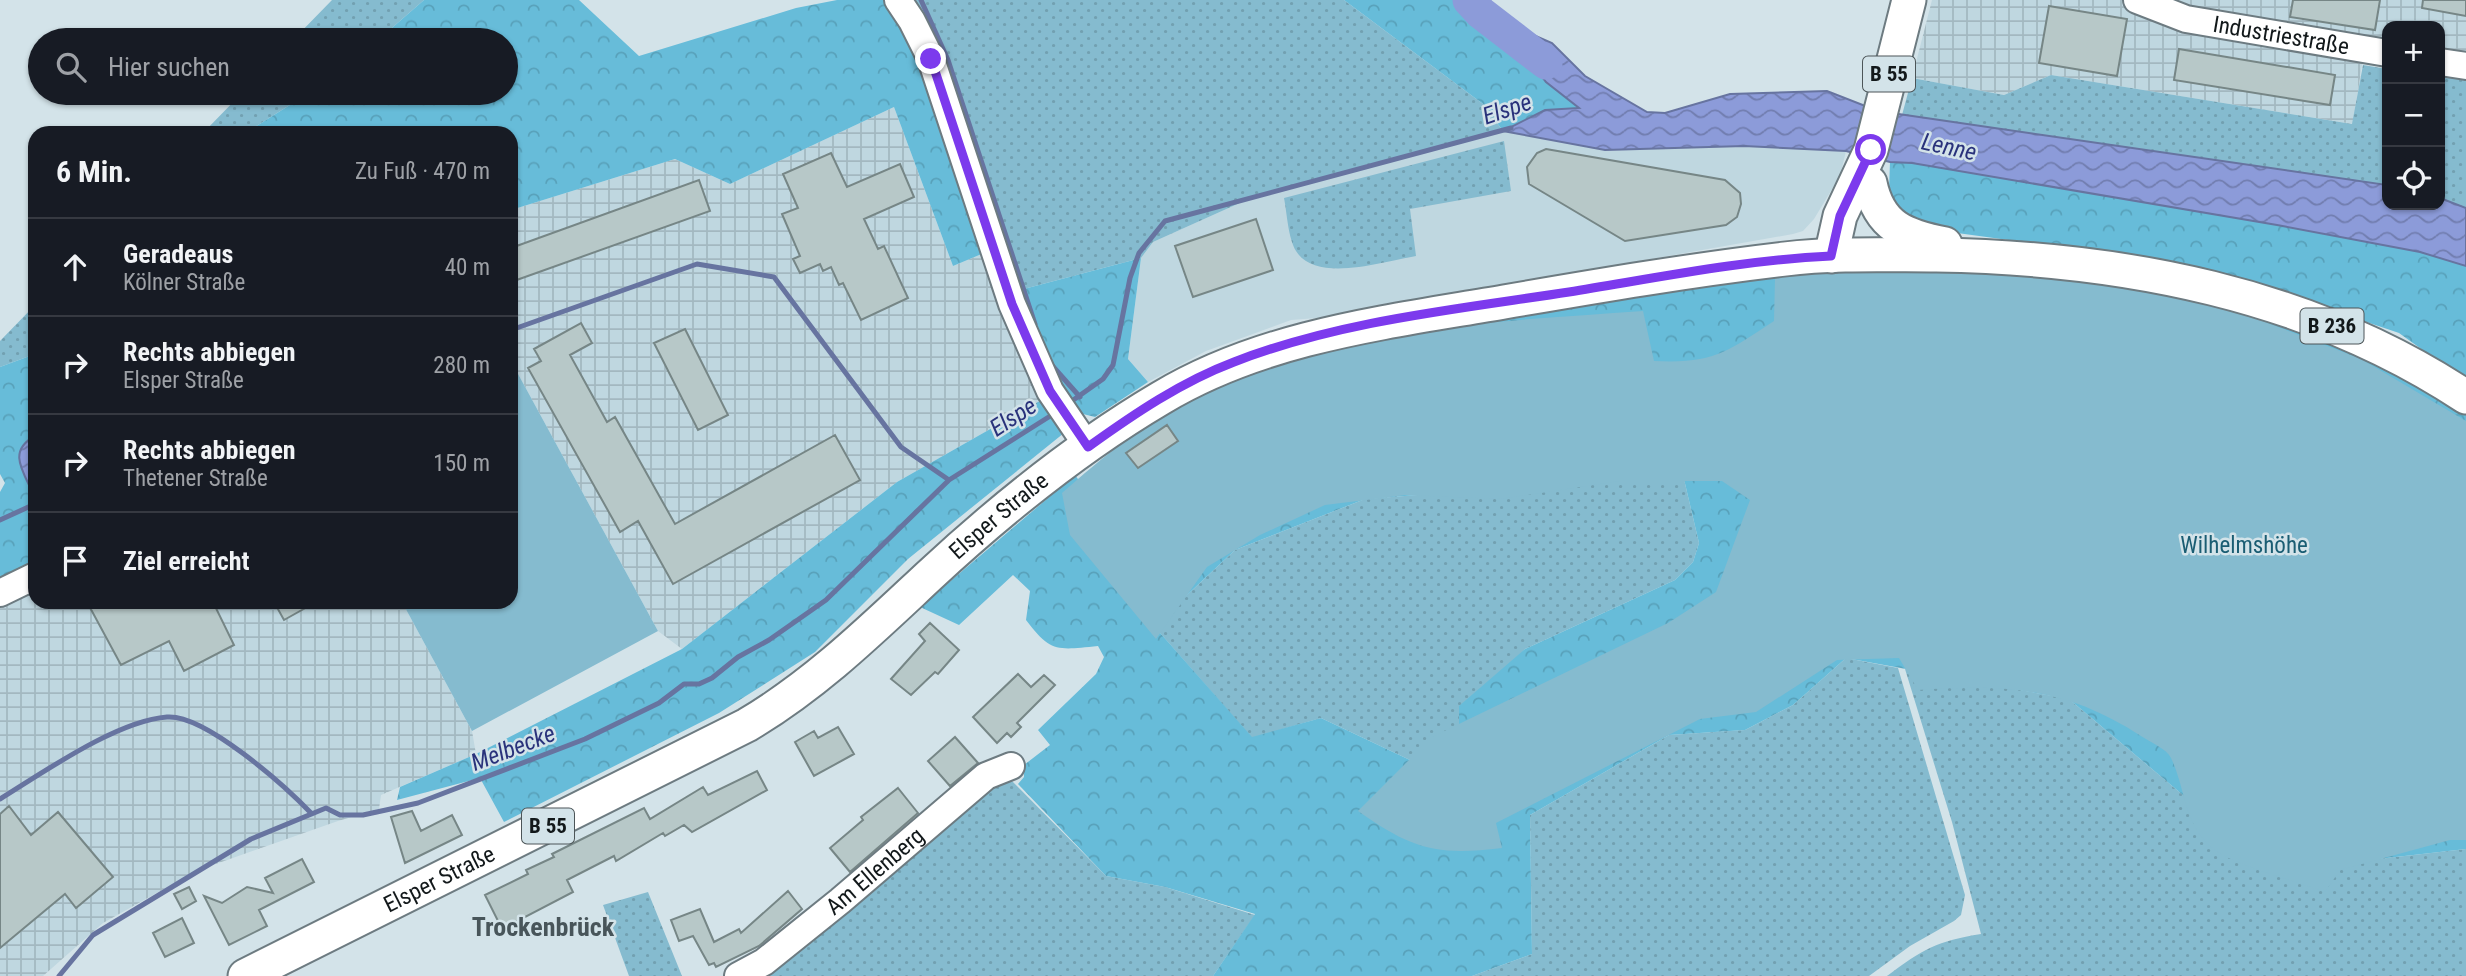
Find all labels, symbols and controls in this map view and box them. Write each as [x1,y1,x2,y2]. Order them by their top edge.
street label: Industriestraße [2211,11,2351,60]
map controls [2382,21,2445,210]
button: + [2382,21,2445,84]
search box [28,28,518,105]
route end [915,43,946,74]
icon: search [52,48,90,86]
text: Hier suchen [108,52,230,82]
road number: B 55 [1863,56,1915,92]
button: − [2382,84,2445,147]
water label: Elspe [1479,88,1535,130]
water label: Lenne [1919,128,1979,166]
route start [1855,134,1886,165]
button: locate [2382,147,2445,210]
text: 6 Min. [56,154,132,189]
text: Zu Fuß · 470 m [355,158,490,185]
text: Geradeaus [123,239,233,269]
icon: ahead [56,248,94,286]
text: 40 m [445,254,490,281]
text: Kölner Straße [123,269,245,296]
road number: B 236 [2300,308,2364,344]
text: Rechts abbiegen [123,337,296,367]
icon: right [56,346,94,384]
text: 280 m [433,352,490,379]
text: Elsper Straße [123,367,244,394]
water label: Elspe [984,392,1042,442]
text: Rechts abbiegen [123,435,296,465]
icon: right [56,444,94,482]
text: 150 m [433,450,490,477]
text: Thetener Straße [123,465,268,492]
street label: Elsper Straße [944,467,1054,565]
park label: Wilhelmshöhe [2180,532,2308,559]
icon: arrive [56,542,94,580]
text: Ziel erreicht [123,546,249,576]
water label: Melbecke [467,719,559,777]
road number: B 55 [522,808,574,844]
street label: Am Ellenberg [821,822,930,921]
street label: Elsper Straße [379,840,499,918]
district label: Trockenbrück [472,912,615,942]

